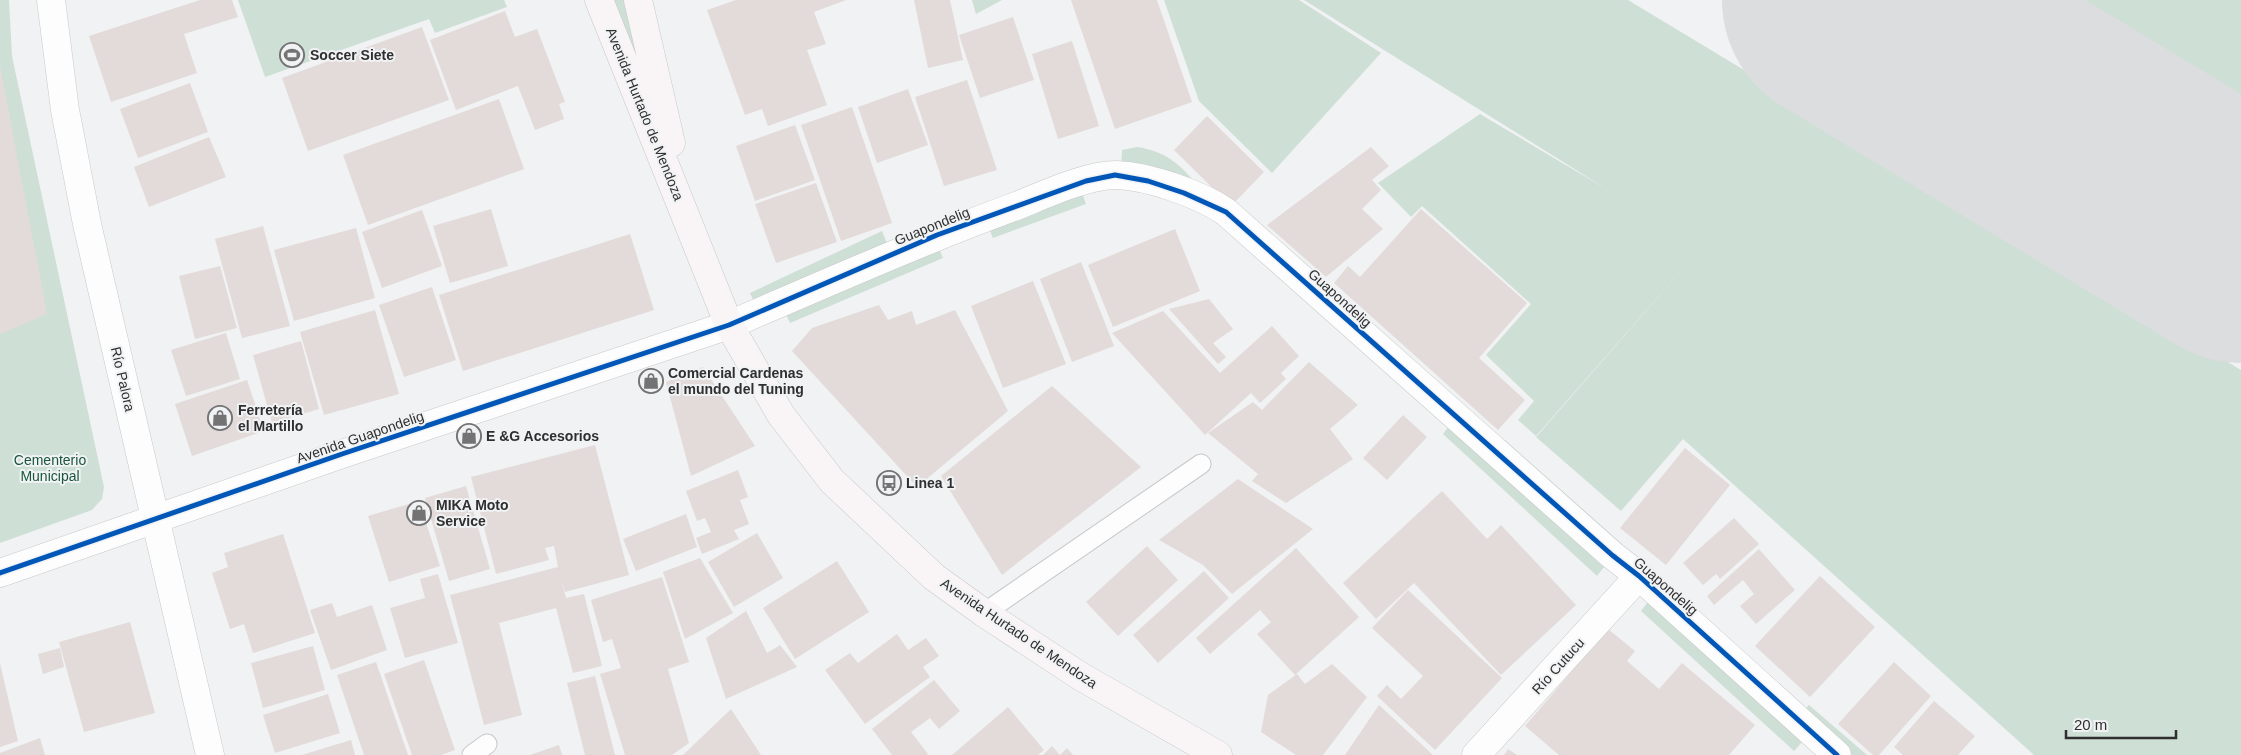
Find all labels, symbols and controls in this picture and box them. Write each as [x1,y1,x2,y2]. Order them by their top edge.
street label: Avenida Hurtado de Mendoza [603,25,687,203]
sports icon: Soccer Siete [279,42,305,68]
place label: Soccer Siete [310,47,394,63]
street label: Guapondelig [892,204,972,248]
street label: Guapondelig [1305,265,1375,331]
street label: Río Palora [108,345,138,413]
place label: Comercial Cardenas el mundo del Tuning [668,365,804,397]
shop icon: Comercial Cardenas el mundo del Tuning [638,368,664,394]
place label: Ferretería el Martillo [238,402,303,434]
shop icon: Ferretería el Martillo [207,405,233,431]
street label: Avenida Guapondelig [294,408,426,466]
shop icon: E &G Accesorios [456,423,482,449]
place label: E &G Accesorios [486,428,599,444]
park label: Cementerio Municipal [14,452,86,484]
bus stop icon: Linea 1 [876,470,902,496]
place label: Linea 1 [906,475,954,491]
place label: MIKA Moto Service [436,497,509,529]
shop icon: MIKA Moto Service [406,500,432,526]
street label: Guapondelig [1631,554,1701,618]
street label: Avenida Hurtado de Mendoza [938,575,1100,691]
street label: Río Cutucu [1529,635,1587,697]
scale bar [2066,708,2176,740]
text: 20 m [2074,716,2107,733]

